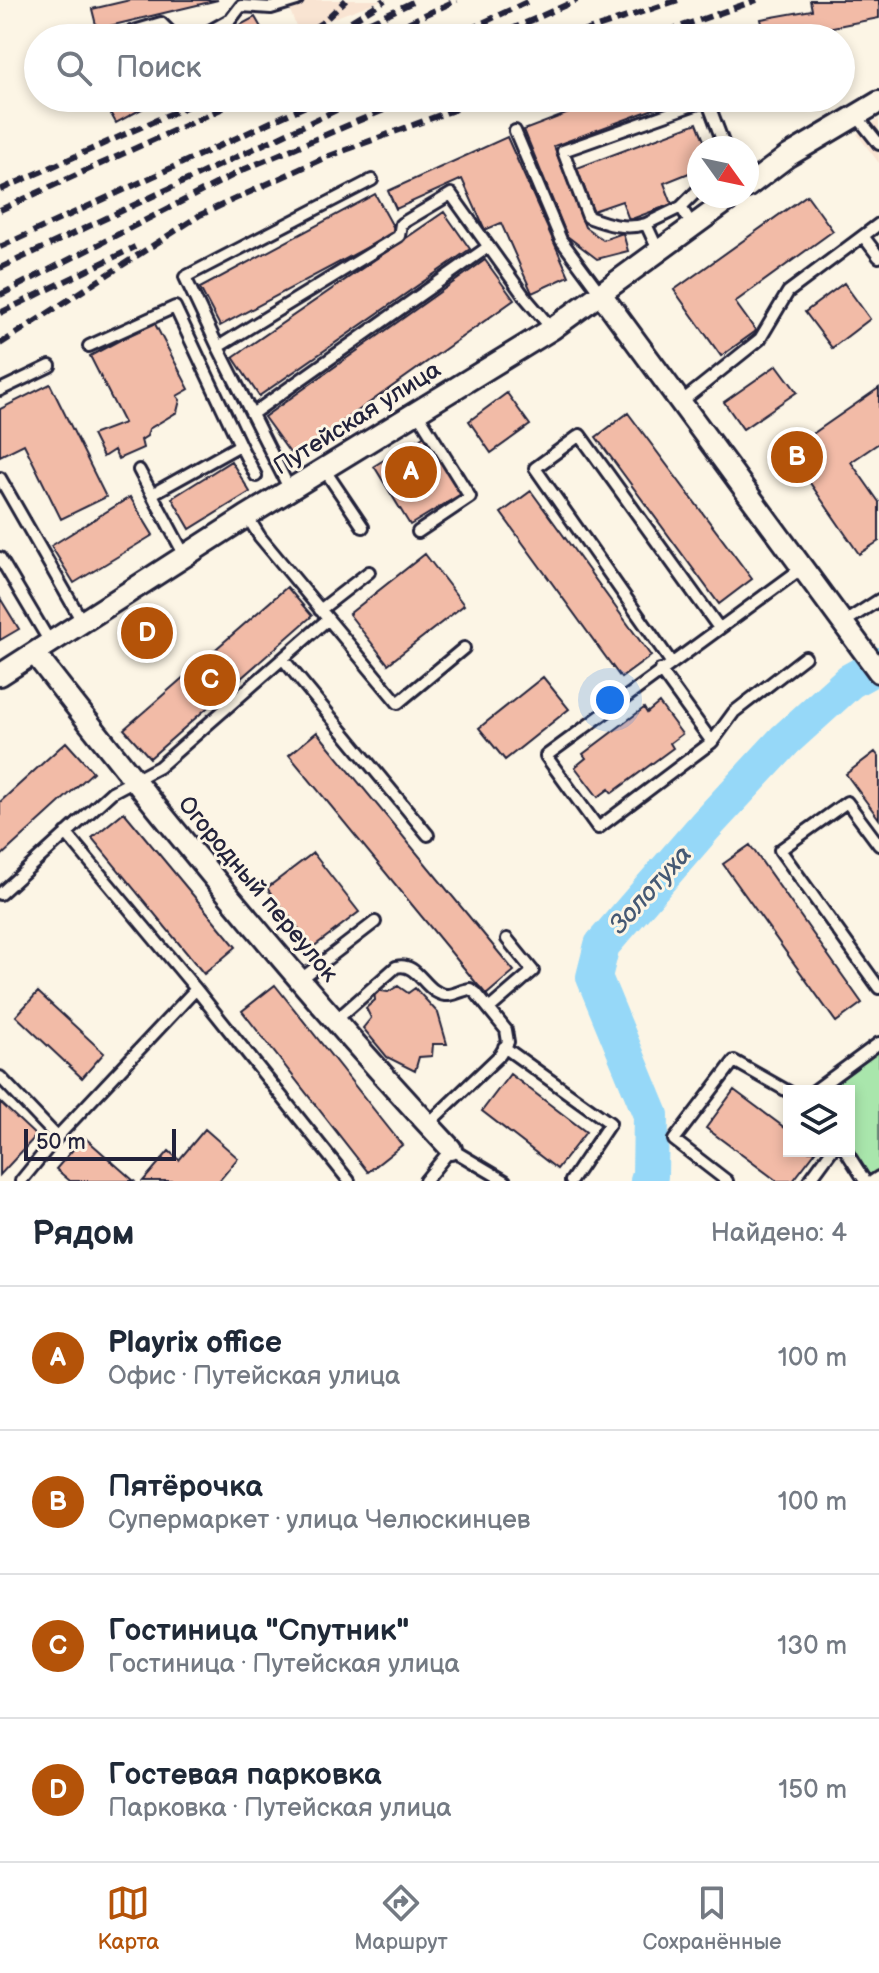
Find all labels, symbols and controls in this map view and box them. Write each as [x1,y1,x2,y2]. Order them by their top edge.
search box [24,24,855,112]
icon: search [52,46,96,90]
text: Поиск [116,50,202,86]
north arrow [687,136,759,208]
street label: Путейская улица [268,355,446,481]
pin: B [771,427,823,487]
pin: A [385,442,437,502]
pin: D [121,603,173,663]
pin: C [184,650,236,710]
your location [590,680,630,720]
street label: Огородный переулок [172,790,344,988]
water label: Золотуха [603,839,699,941]
map controls [783,1085,855,1157]
button: layers [783,1085,855,1157]
scale bar [24,1125,176,1161]
text: 50 m [36,1129,86,1156]
text: Рядом [32,1213,134,1254]
text: Найдено: 4 [711,1218,847,1249]
text: Playrix office [108,1325,282,1361]
text: A [50,1343,66,1374]
text: 100 m [778,1343,847,1374]
text: Офис · Путейская улица [108,1361,400,1392]
text: Пятёрочка [108,1469,263,1505]
text: B [49,1487,67,1518]
text: 100 m [778,1487,847,1518]
text: Супермаркет · улица Челюскинцев [108,1505,530,1536]
text: Гостиница "Спутник" [108,1613,409,1649]
text: C [49,1631,67,1662]
text: 130 m [777,1631,847,1662]
text: Гостиница · Путейская улица [108,1649,460,1680]
text: Гостевая парковка [108,1757,381,1793]
text: D [49,1775,67,1806]
text: 150 m [778,1775,847,1806]
text: Парковка · Путейская улица [108,1793,452,1824]
tab: Карта [97,1881,159,1956]
tab: Маршрут [354,1881,448,1956]
tab: Сохранённые [643,1881,782,1956]

